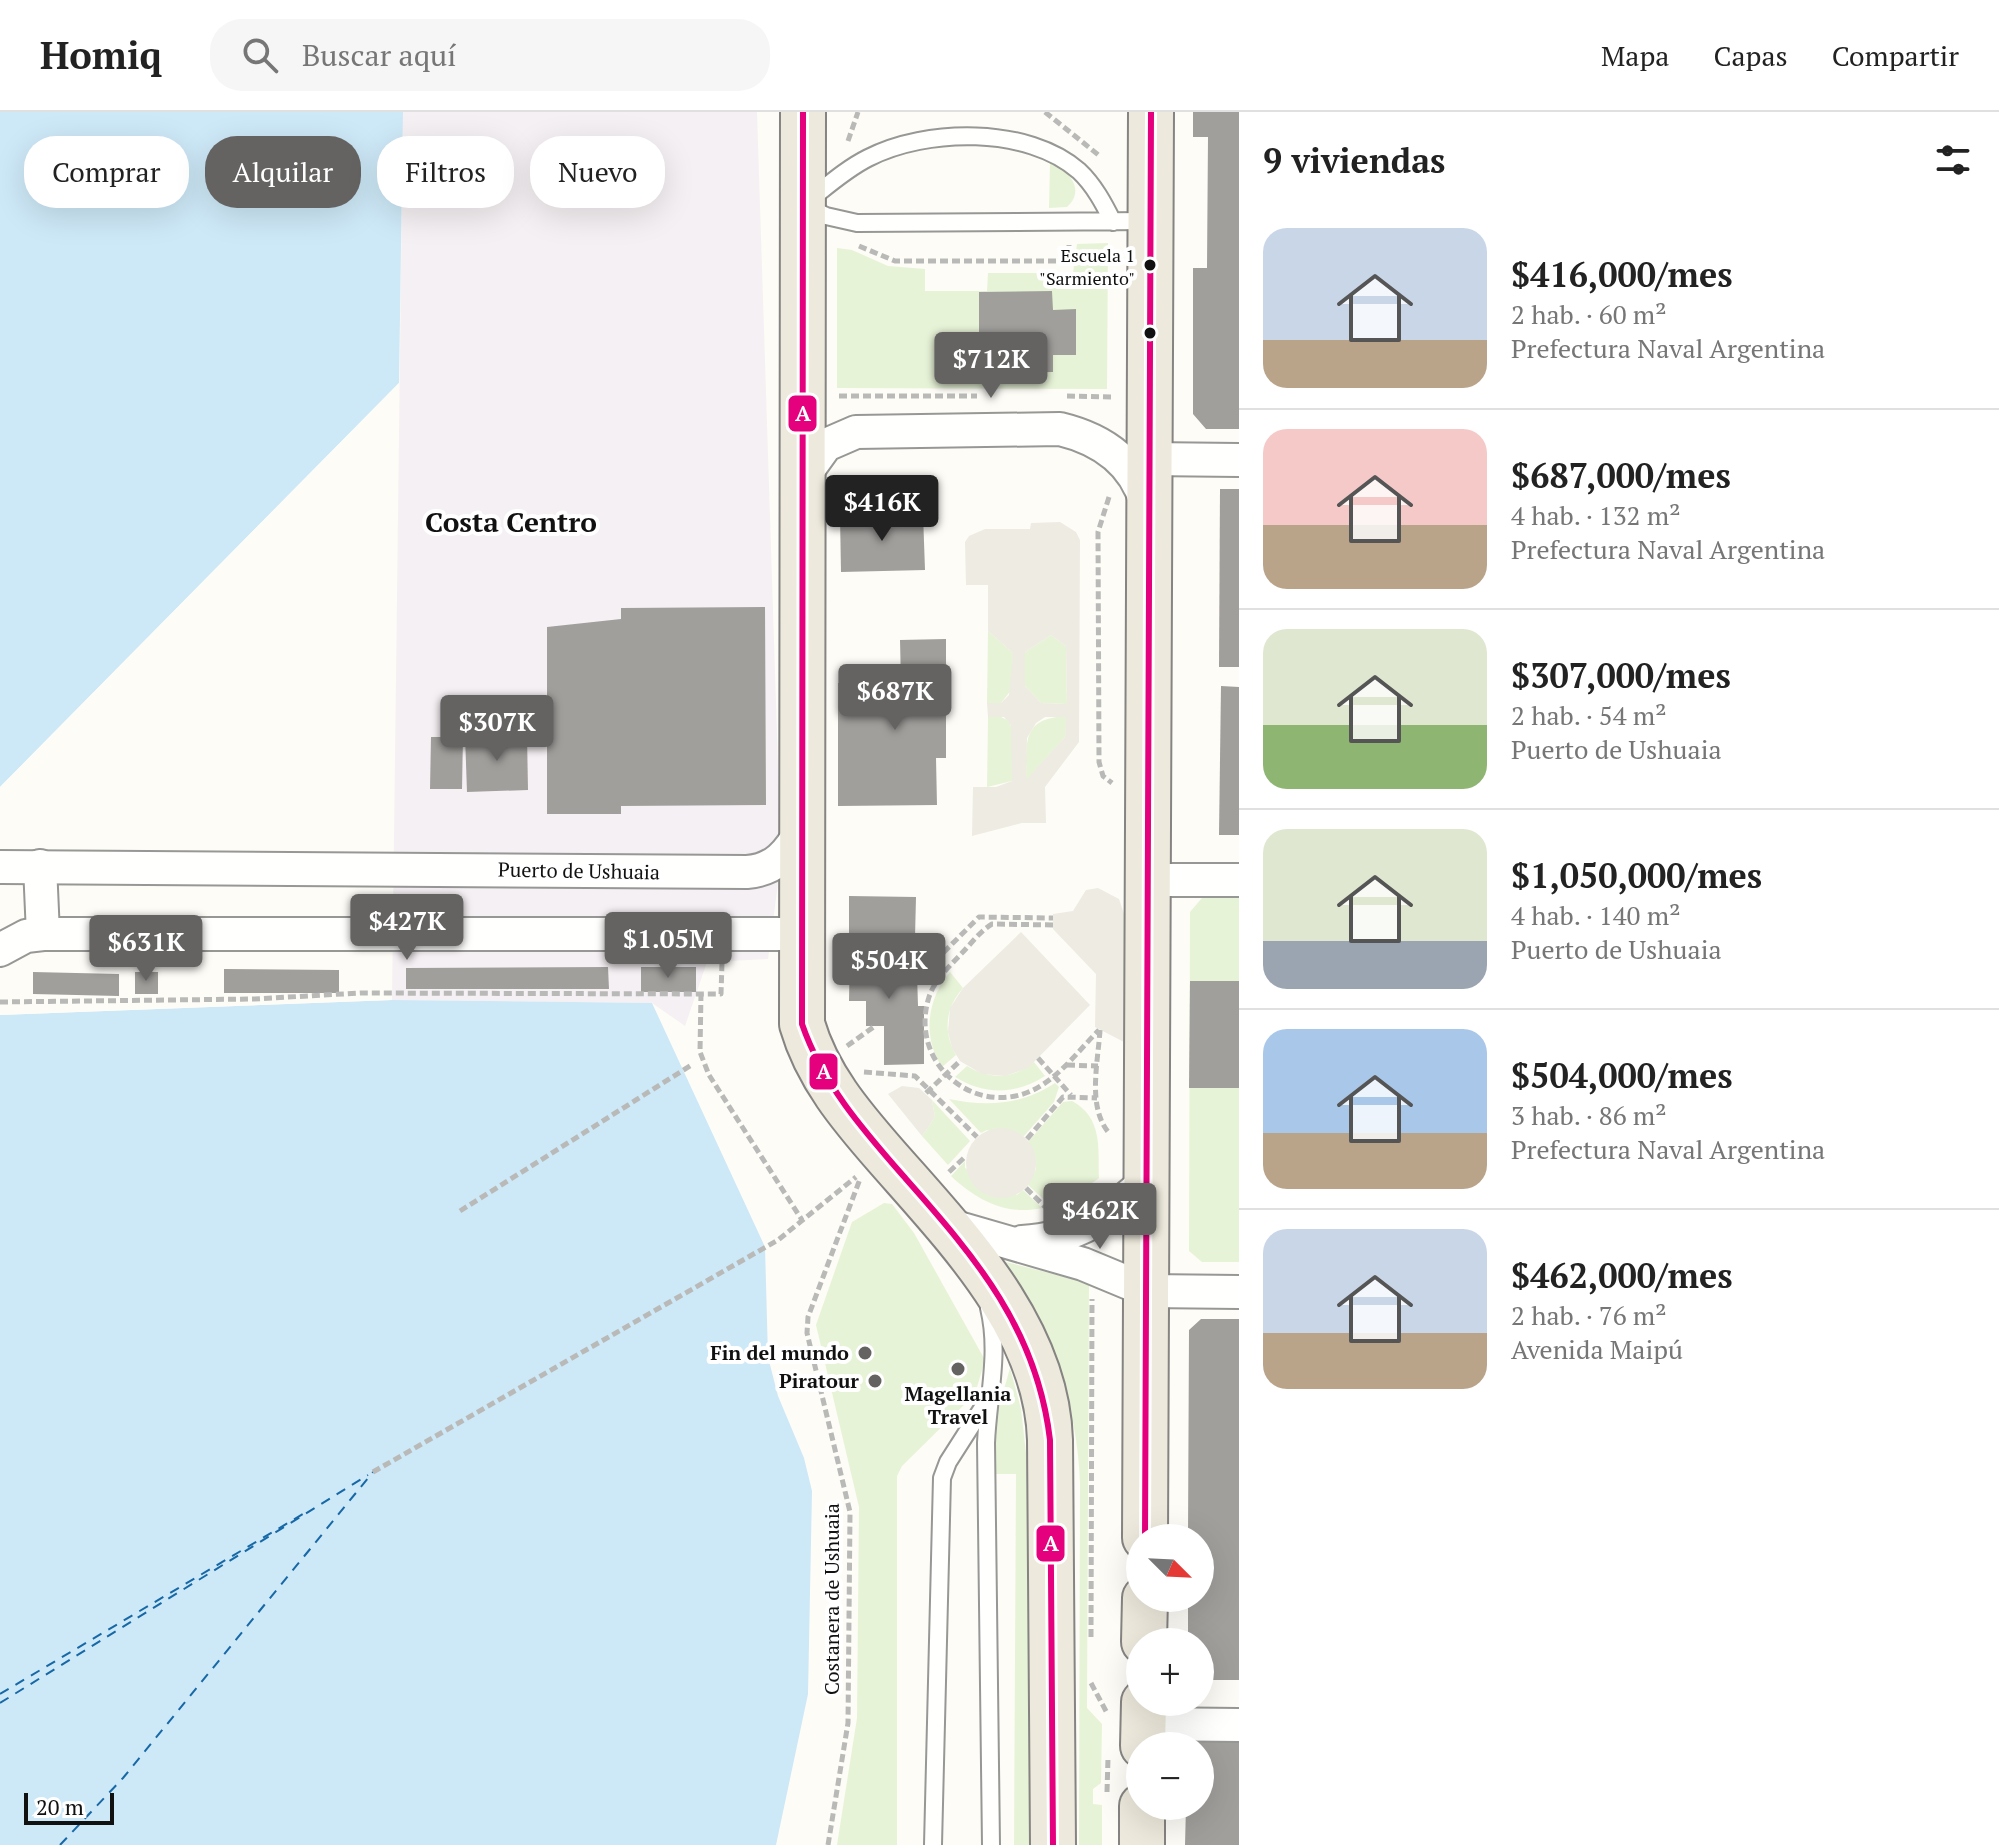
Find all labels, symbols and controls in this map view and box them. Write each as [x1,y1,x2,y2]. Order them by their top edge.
search box [210,19,770,91]
text: Homiq [40,30,162,80]
icon: search [238,33,282,77]
text: Buscar aquí [302,35,456,75]
text: Mapa [1601,37,1669,74]
text: Capas [1713,37,1788,74]
text: Compartir [1832,37,1959,74]
chip: Comprar [24,136,189,208]
chip: Alquilar [205,136,361,208]
chip: Filtros [377,136,514,208]
chip: Nuevo [530,136,665,208]
text: 9 viviendas [1263,138,1445,183]
icon: filters [1931,138,1975,182]
place label: Escuela 1 "Sarmiento" [1039,243,1135,290]
text: $416,000/mes [1511,252,1733,297]
marker: Escuela 1 "Sarmiento" [1142,257,1158,273]
icon: home [1327,260,1423,356]
text: 2 hab. · 60 m² [1511,297,1667,331]
unlabelled marker [1142,325,1158,341]
text: Prefectura Naval Argentina [1511,331,1825,365]
pin: $712K [935,332,1047,400]
text: $712K [952,341,1030,375]
line badge: A [787,394,818,433]
text: A [795,398,812,427]
text: $687,000/mes [1511,453,1731,498]
icon: home [1327,461,1423,557]
pin: $416K [826,475,938,543]
text: $416K [843,484,921,518]
text: 4 hab. · 132 m² [1511,498,1680,532]
district label: Costa Centro [425,503,597,540]
text: Prefectura Naval Argentina [1511,532,1825,566]
text: $307,000/mes [1511,653,1731,698]
icon: home [1327,661,1423,757]
pin: $687K [839,664,951,732]
text: $687K [856,673,934,707]
pin: $307K [441,695,553,763]
text: 2 hab. · 54 m² [1511,698,1667,732]
text: $307K [458,704,536,738]
text: Puerto de Ushuaia [1511,732,1722,766]
text: $1,050,000/mes [1511,853,1762,898]
street label: Puerto de Ushuaia [498,856,660,885]
icon: home [1327,861,1423,957]
pin: $427K [351,894,463,962]
text: 4 hab. · 140 m² [1511,898,1680,932]
text: $427K [368,903,446,937]
pin: $1.05M [603,912,733,980]
pin: $631K [90,915,202,983]
text: $1.05M [623,921,713,955]
text: $631K [107,924,185,958]
text: Puerto de Ushuaia [1511,932,1722,966]
pin: $504K [833,933,945,1001]
text: $504K [850,942,928,976]
line badge: A [808,1052,839,1091]
text: $504,000/mes [1511,1053,1733,1098]
text: A [816,1056,833,1085]
icon: home [1327,1061,1423,1157]
text: 3 hab. · 86 m² [1511,1098,1667,1132]
text: Prefectura Naval Argentina [1511,1132,1825,1166]
pin: $462K [1044,1183,1156,1251]
text: $462K [1061,1192,1139,1226]
text: $462,000/mes [1511,1253,1733,1298]
icon: home [1327,1261,1423,1357]
text: 2 hab. · 76 m² [1511,1298,1667,1332]
text: Avenida Maipú [1511,1332,1683,1366]
place label: Fin del mundo [710,1339,849,1366]
marker: Fin del mundo [856,1344,874,1362]
marker: Magellania Travel [949,1360,967,1378]
place label: Piratour [779,1367,859,1394]
marker: Piratour [866,1372,884,1390]
place label: Magellania Travel [905,1380,1011,1430]
street label: Costanera de Ushuaia [818,1503,845,1695]
line badge: A [1035,1524,1066,1563]
north arrow [1126,1524,1214,1612]
map controls [1126,1524,1214,1820]
text: A [1043,1528,1060,1557]
button: + [1126,1628,1214,1716]
button: − [1126,1732,1214,1820]
scale bar [24,1789,114,1825]
text: 20 m [36,1792,84,1821]

